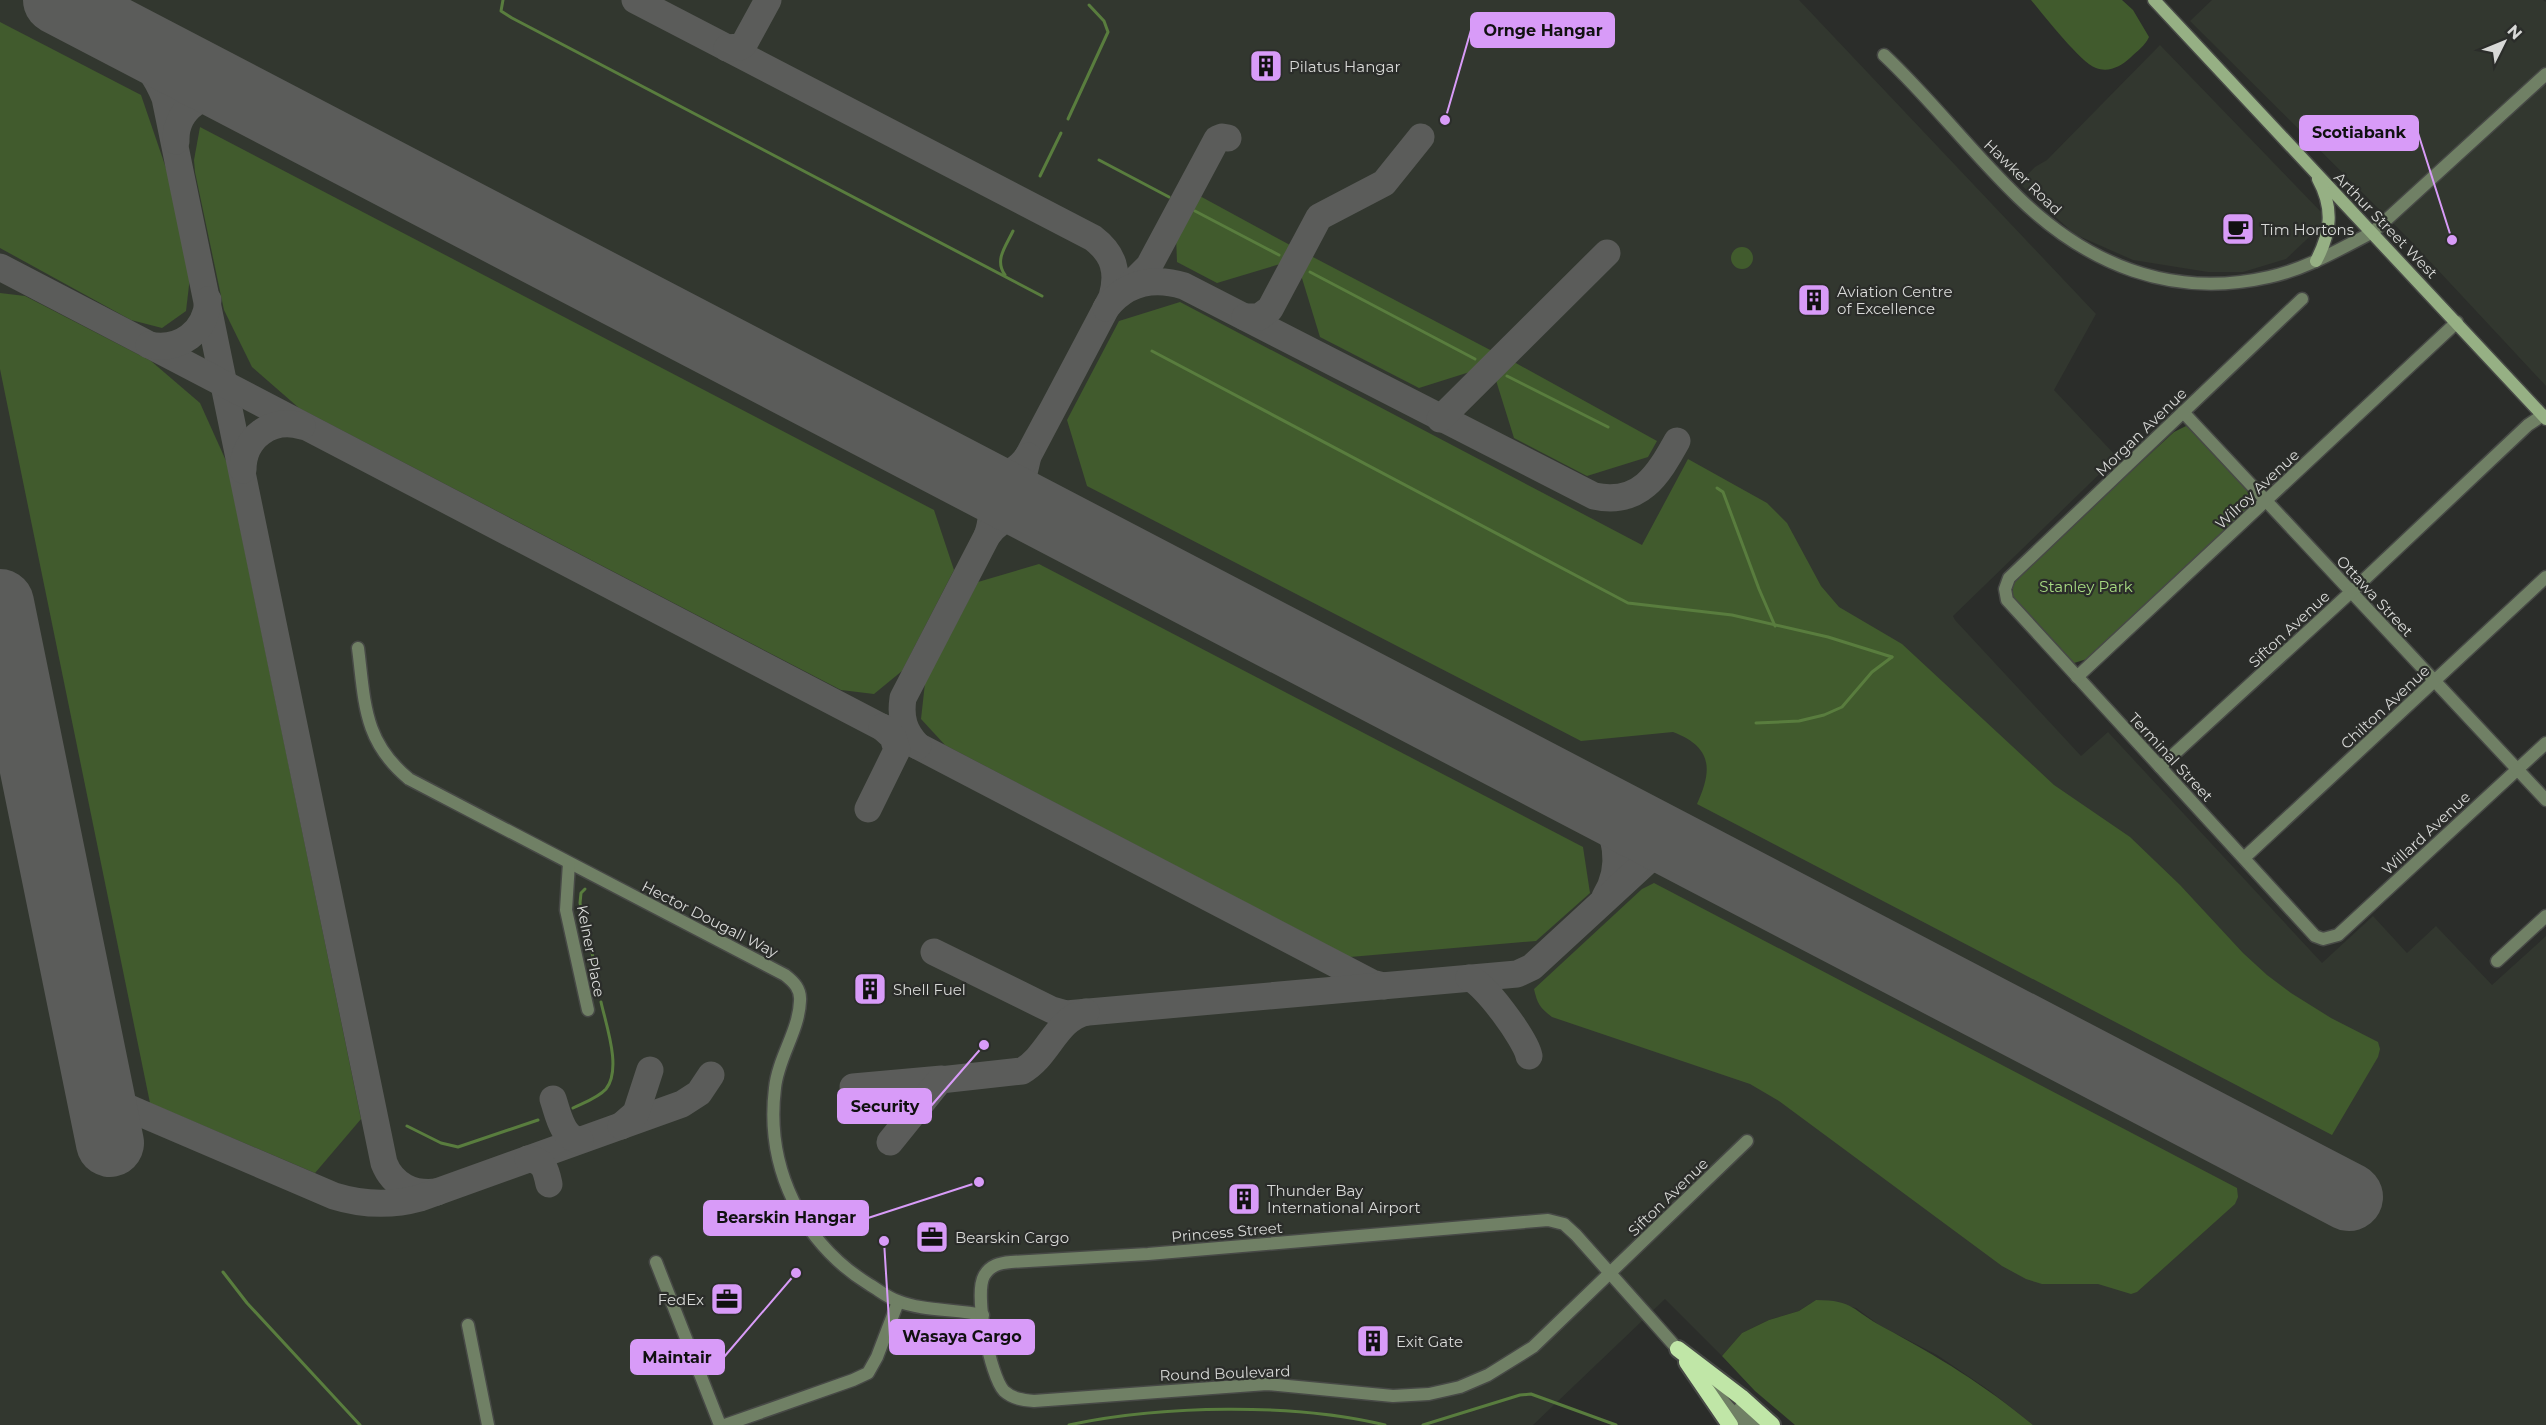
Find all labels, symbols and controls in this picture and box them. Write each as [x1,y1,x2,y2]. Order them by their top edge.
north arrow [2474,12,2534,72]
callout: Ornge Hangar [1471,13,1614,47]
text: Ornge Hangar [1483,21,1603,40]
text: N [2503,21,2526,43]
building icon: Pilatus Hangar [1248,48,1284,84]
place label: Pilatus Hangar [1289,57,1400,76]
callout: Scotiabank [2300,116,2418,150]
text: Scotiabank [2312,123,2407,142]
street label: Hawker Road [1980,135,2066,219]
street label: Arthur Street West [2330,168,2442,282]
cafe icon: Tim Hortons [2220,211,2256,247]
place label: Tim Hortons [2261,220,2354,239]
building icon: Aviation Centre of Excellence [1796,282,1832,318]
place label: Aviation Centre of Excellence [1837,282,1952,318]
street label: Morgan Avenue [2091,384,2191,480]
street label: Wilroy Avenue [2211,445,2303,533]
street label: Ottawa Street [2333,551,2417,641]
park label: Stanley Park [2039,577,2133,596]
street label: Sifton Avenue [2244,587,2334,671]
street label: Chilton Avenue [2337,661,2433,753]
street label: Terminal Street [2125,708,2217,806]
street label: Willard Avenue [2378,787,2474,879]
street label: Hector Dougall Way [639,876,782,962]
street label: Kelner Place [573,903,609,999]
building icon: Shell Fuel [852,971,888,1007]
place label: Shell Fuel [893,980,966,999]
callout: Security [838,1089,931,1123]
text: Security [851,1097,920,1116]
street label: Sifton Avenue [1624,1154,1712,1240]
building icon: Thunder Bay International Airport [1226,1181,1262,1217]
place label: Thunder Bay International Airport [1267,1181,1421,1217]
callout: Bearskin Hangar [704,1201,868,1235]
text: Bearskin Hangar [716,1208,856,1227]
street label: Princess Street [1170,1218,1284,1246]
office icon: Bearskin Cargo [914,1219,950,1255]
place label: Bearskin Cargo [955,1228,1069,1247]
office icon: FedEx [709,1281,745,1317]
place label: FedEx [658,1290,704,1309]
callout: Wasaya Cargo [890,1320,1034,1354]
building icon: Exit Gate [1355,1323,1391,1359]
text: Wasaya Cargo [902,1327,1022,1346]
place label: Exit Gate [1396,1332,1463,1351]
callout: Maintair [631,1340,724,1374]
text: Maintair [642,1348,712,1367]
street label: Round Boulevard [1159,1361,1291,1385]

